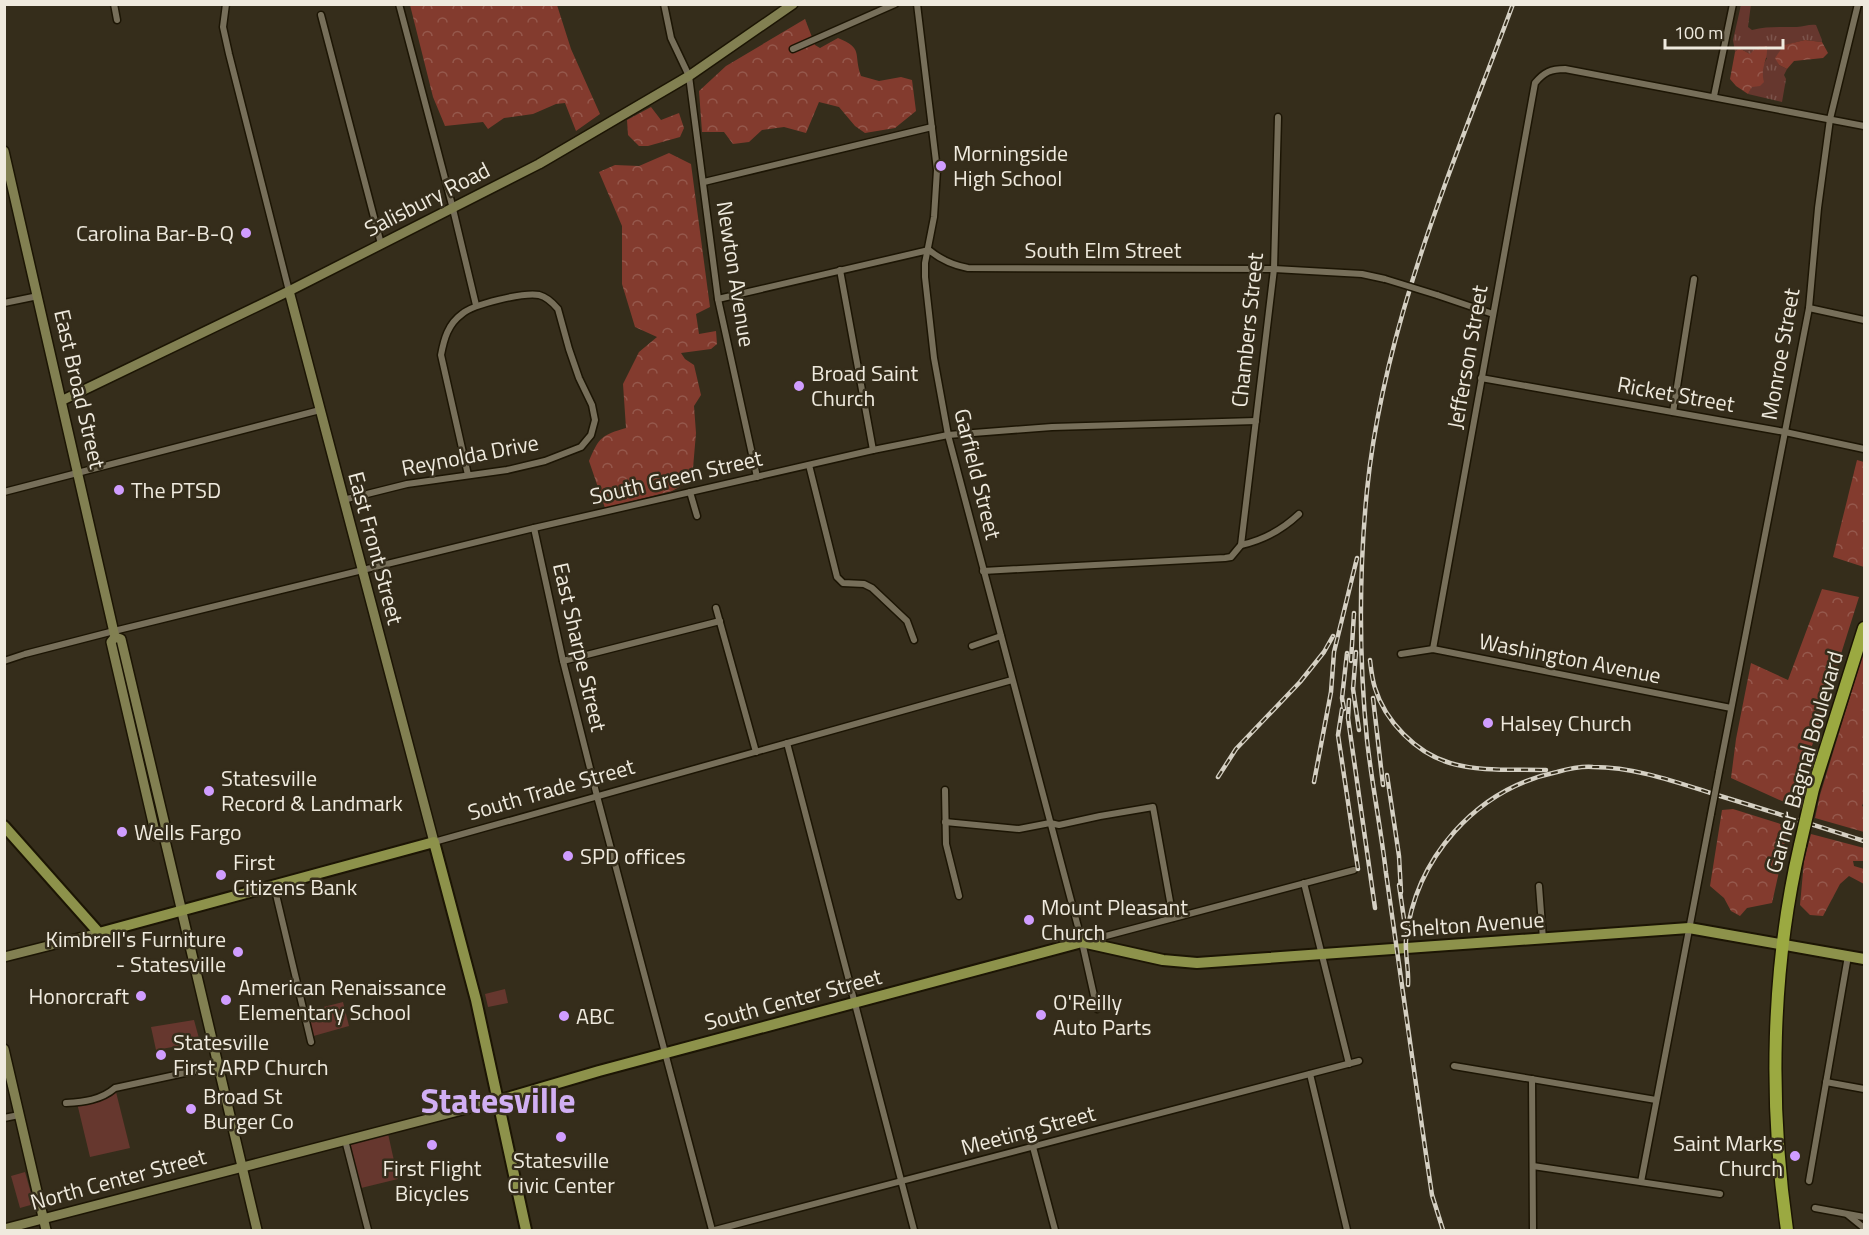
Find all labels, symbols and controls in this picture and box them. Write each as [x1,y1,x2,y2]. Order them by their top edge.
scale bar [1665,12,1784,50]
text: 100 m [1674,19,1723,46]
place label: Morningside High School [953,136,1068,195]
street label: Salisbury Road [358,153,496,245]
marker: Morningside High School [934,159,948,173]
street label: Newton Avenue [708,199,764,349]
place label: Carolina Bar-B-Q [76,216,234,250]
marker: Carolina Bar-B-Q [239,226,253,240]
street label: South Elm Street [1025,233,1182,267]
street label: Chambers Street [1222,251,1272,409]
street label: Jefferson Street [1438,282,1496,432]
street label: Monroe Street [1752,285,1808,423]
street label: East Broad Street [45,306,115,472]
place label: Broad Saint Church [811,356,919,415]
street label: Ricket Street [1615,367,1738,421]
marker: Broad Saint Church [792,379,806,393]
street label: Garfield Street [945,405,1011,543]
street label: Reynolda Drive [399,425,541,485]
street label: South Green Street [586,441,766,513]
street label: East Front Street [339,468,413,629]
place label: The PTSD [131,473,221,507]
marker: The PTSD [112,483,126,497]
street label: East Sharpe Street [544,559,616,735]
street label: Washington Avenue [1476,624,1664,692]
street label: Garner Bagnal Boulevard [1756,647,1852,877]
place label: Halsey Church [1500,706,1632,740]
marker: Halsey Church [1481,716,1495,730]
street label: South Trade Street [464,749,639,829]
place label: Statesville Record & Landmark [221,761,403,820]
marker: Statesville Record & Landmark [202,784,216,798]
place label: Wells Fargo [134,815,242,849]
marker: Wells Fargo [115,825,129,839]
place label: SPD offices [580,839,686,873]
place label: First Citizens Bank [233,845,358,904]
marker: SPD offices [561,849,575,863]
marker: First Citizens Bank [214,868,228,882]
place label: Mount Pleasant Church [1041,890,1188,949]
street label: Shelton Avenue [1399,902,1545,946]
marker: Mount Pleasant Church [1022,913,1036,927]
place label: Kimbrell's Furniture - Statesville [45,922,226,981]
marker: Kimbrell's Furniture - Statesville [231,945,245,959]
street label: South Center Street [701,959,886,1039]
place label: American Renaissance Elementary School [238,970,446,1029]
place label: Honorcraft [29,979,129,1013]
place label: O'Reilly Auto Parts [1053,985,1152,1044]
marker: Honorcraft [134,989,148,1003]
marker: American Renaissance Elementary School [219,993,233,1007]
place label: ABC [576,999,615,1033]
marker: O'Reilly Auto Parts [1034,1008,1048,1022]
marker: ABC [557,1009,571,1023]
place label: Statesville First ARP Church [173,1025,329,1084]
marker: Statesville First ARP Church [154,1048,168,1062]
district label: Statesville [420,1074,576,1126]
place label: Broad St Burger Co [203,1079,294,1138]
street label: Meeting Street [957,1096,1099,1164]
marker: Broad St Burger Co [184,1102,198,1116]
place label: Saint Marks Church [1673,1126,1783,1185]
marker: Statesville Civic Center [554,1130,568,1144]
marker: First Flight Bicycles [425,1138,439,1152]
street label: North Center Street [26,1139,210,1219]
place label: Statesville Civic Center [507,1143,615,1202]
marker: Saint Marks Church [1788,1149,1802,1163]
place label: First Flight Bicycles [382,1151,482,1210]

